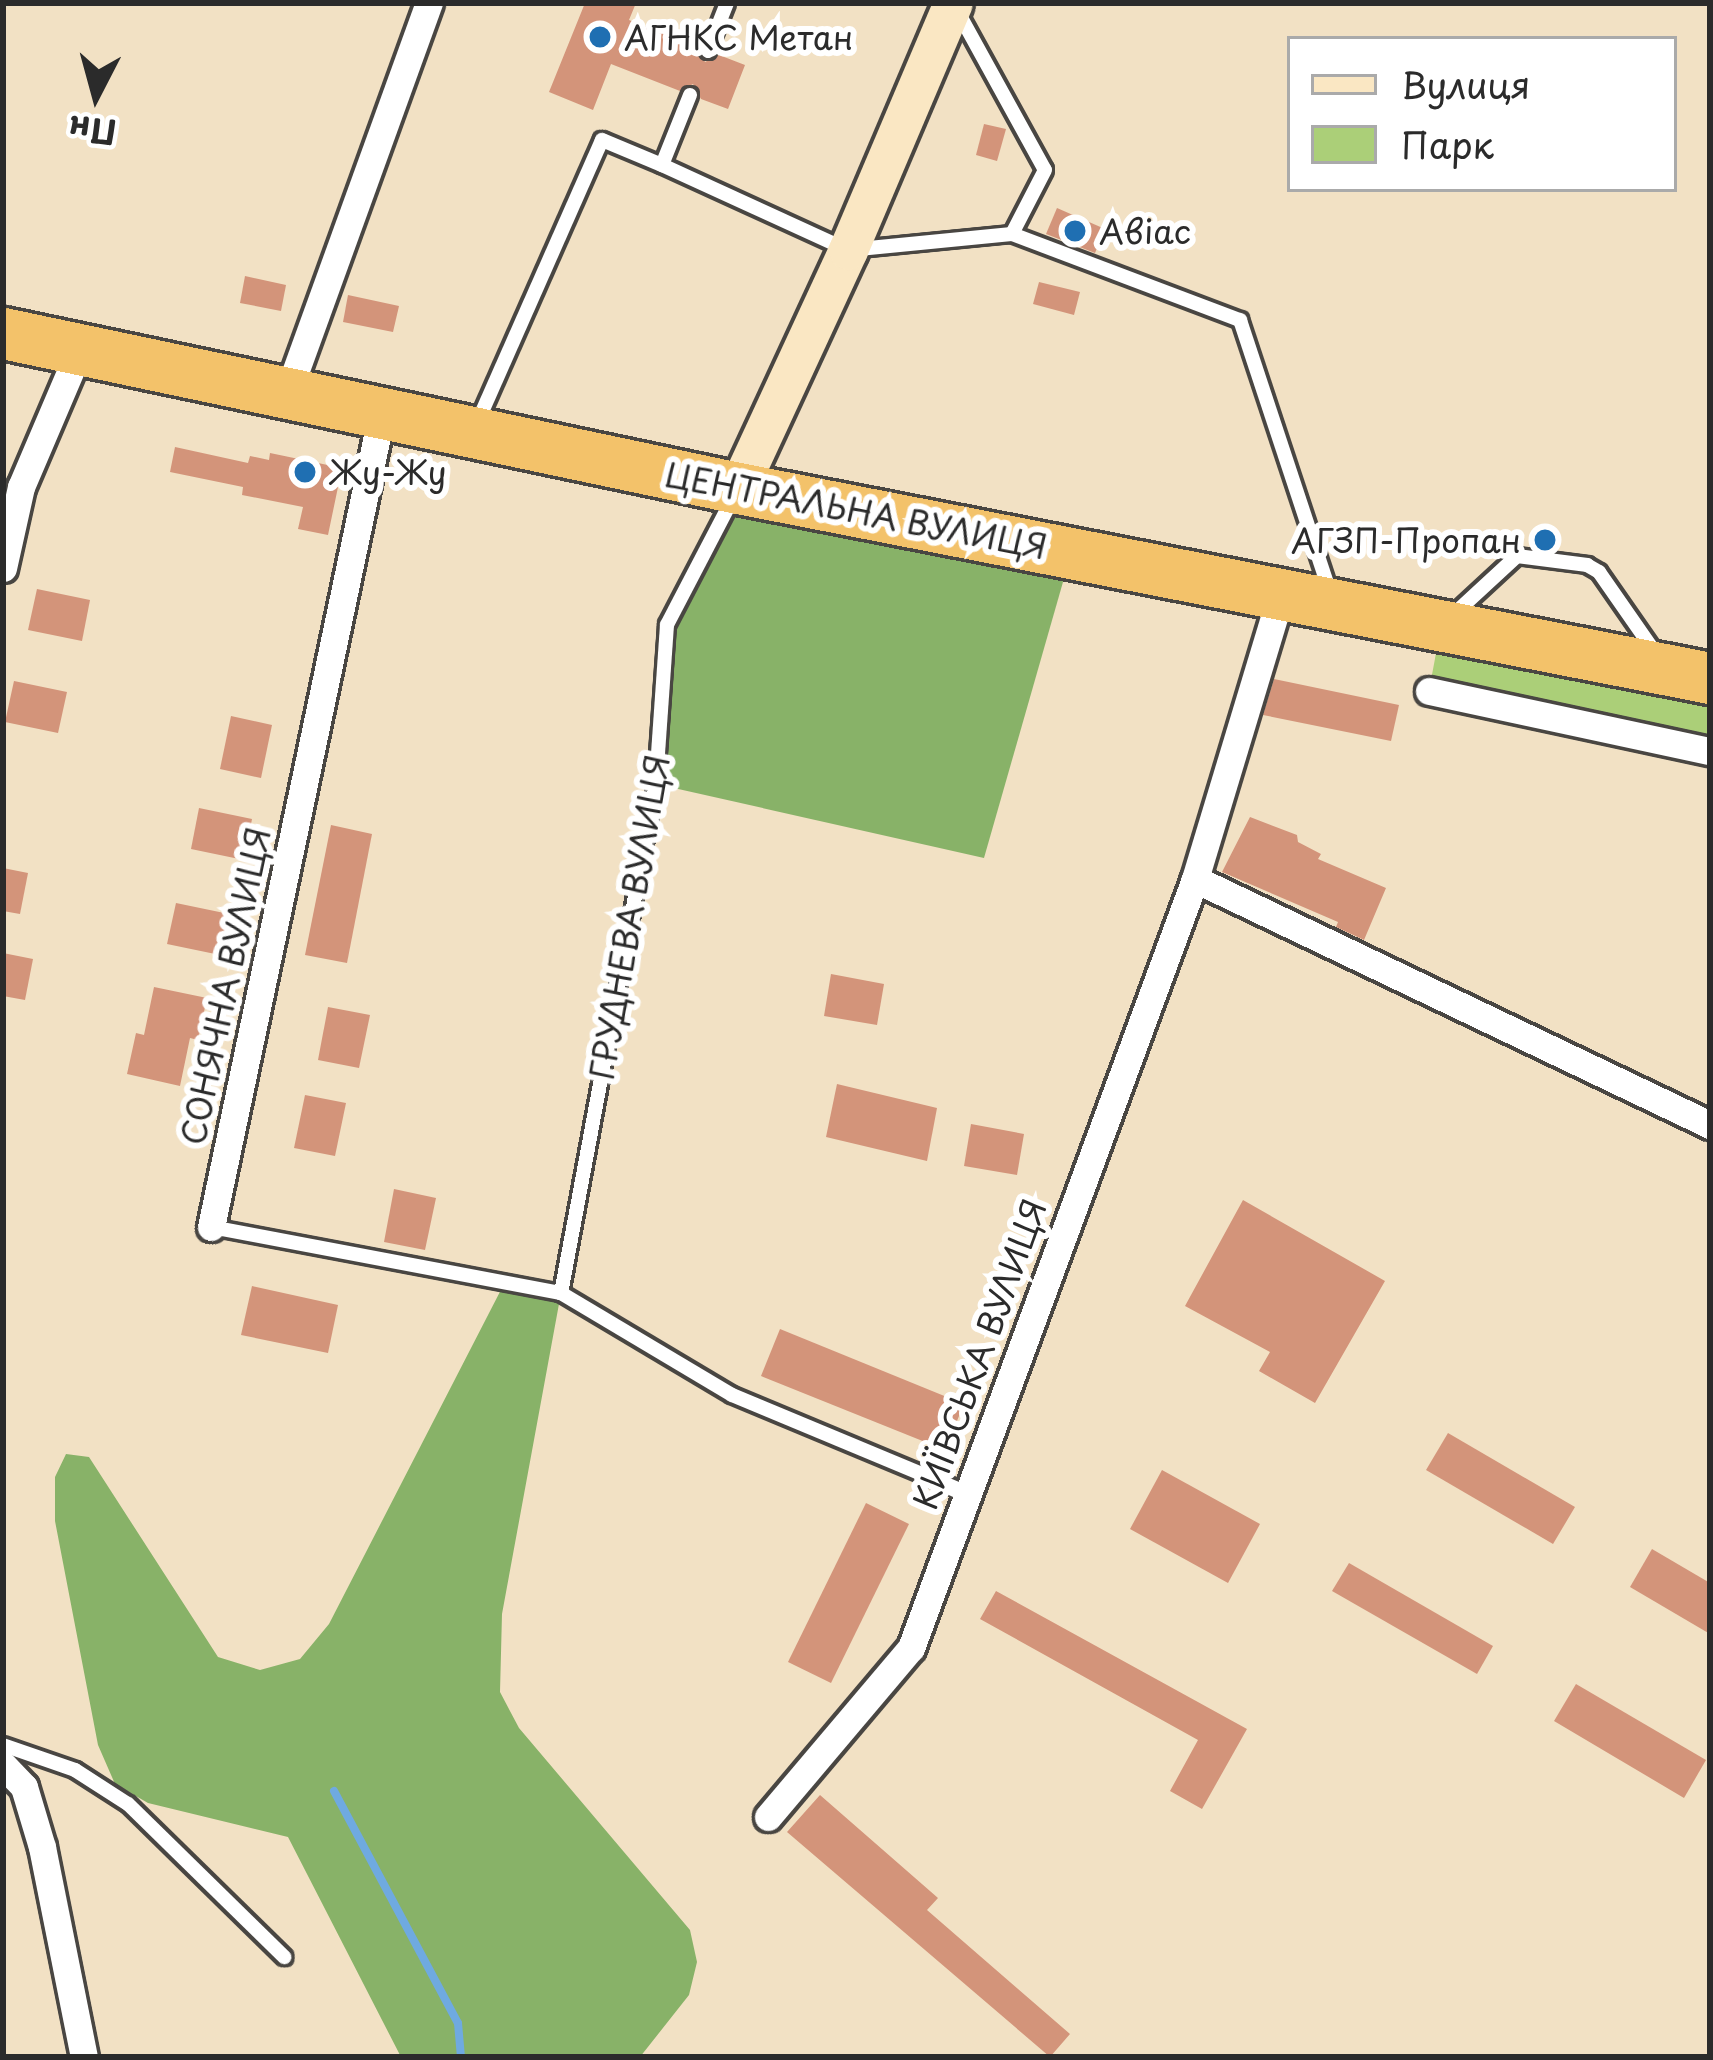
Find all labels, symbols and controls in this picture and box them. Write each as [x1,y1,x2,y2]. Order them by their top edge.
place label: АГНКС Метан [624,17,853,57]
marker: АГНКС Метан [587,24,613,50]
north arrow [36,36,156,156]
legend [1287,36,1677,192]
text: Вулиця [1401,57,1531,111]
text: Пн [66,104,119,159]
text: Парк [1401,117,1494,171]
place label: Авіас [1099,211,1191,251]
marker: Авіас [1062,218,1088,244]
place label: Жу-Жу [329,452,447,492]
street label: ЦЕНТРАЛЬНА ВУЛИЦЯ [662,454,1050,566]
marker: Жу-Жу [292,459,318,485]
place label: АГЗП-Пропан [1291,520,1521,560]
marker: АГЗП-Пропан [1532,527,1558,553]
street label: ГРУДНЕВА ВУЛИЦЯ [581,752,677,1082]
street label: СОНЯЧНА ВУЛИЦЯ [172,823,278,1149]
street label: КИЇВСЬКА ВУЛИЦЯ [905,1194,1053,1514]

